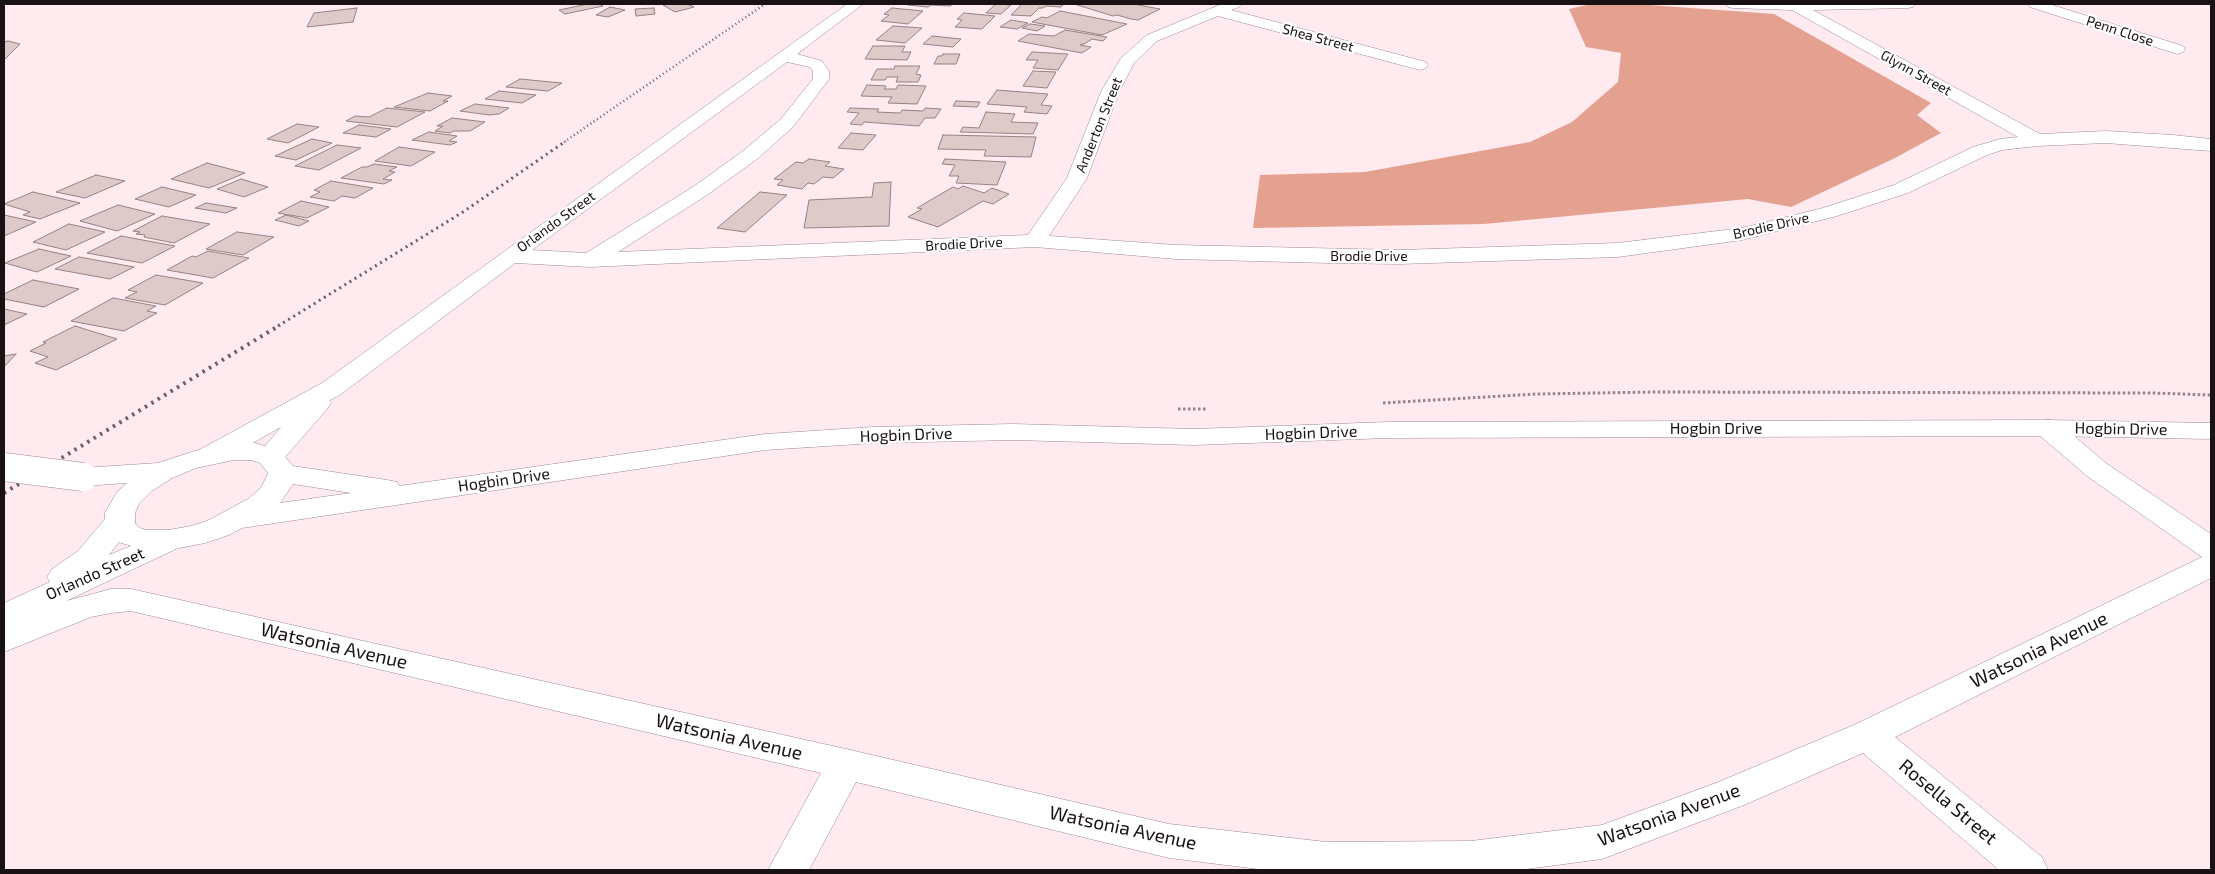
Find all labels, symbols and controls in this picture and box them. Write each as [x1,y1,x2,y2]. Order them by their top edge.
street label: Penn Close [2084,12,2156,50]
street label: Shea Street [1280,20,1356,56]
street label: Glynn Street [1878,47,1954,99]
street label: Anderton Street [1072,75,1126,175]
street label: Orlando Street [513,188,599,256]
street label: Brodie Drive [1731,209,1811,243]
street label: Brodie Drive [925,234,1003,254]
street label: Brodie Drive [1330,248,1408,264]
street label: Hogbin Drive [1670,419,1762,439]
street label: Hogbin Drive [2075,419,2167,439]
street label: Hogbin Drive [1264,422,1358,444]
street label: Hogbin Drive [859,424,953,446]
street label: Hogbin Drive [457,464,551,496]
street label: Orlando Street [43,544,147,604]
street label: Watsonia Avenue [1967,607,2111,693]
street label: Watsonia Avenue [258,618,410,674]
street label: Watsonia Avenue [653,709,805,765]
street label: Rosella Street [1894,754,2002,850]
street label: Watsonia Avenue [1595,779,1743,851]
street label: Watsonia Avenue [1047,801,1199,855]

